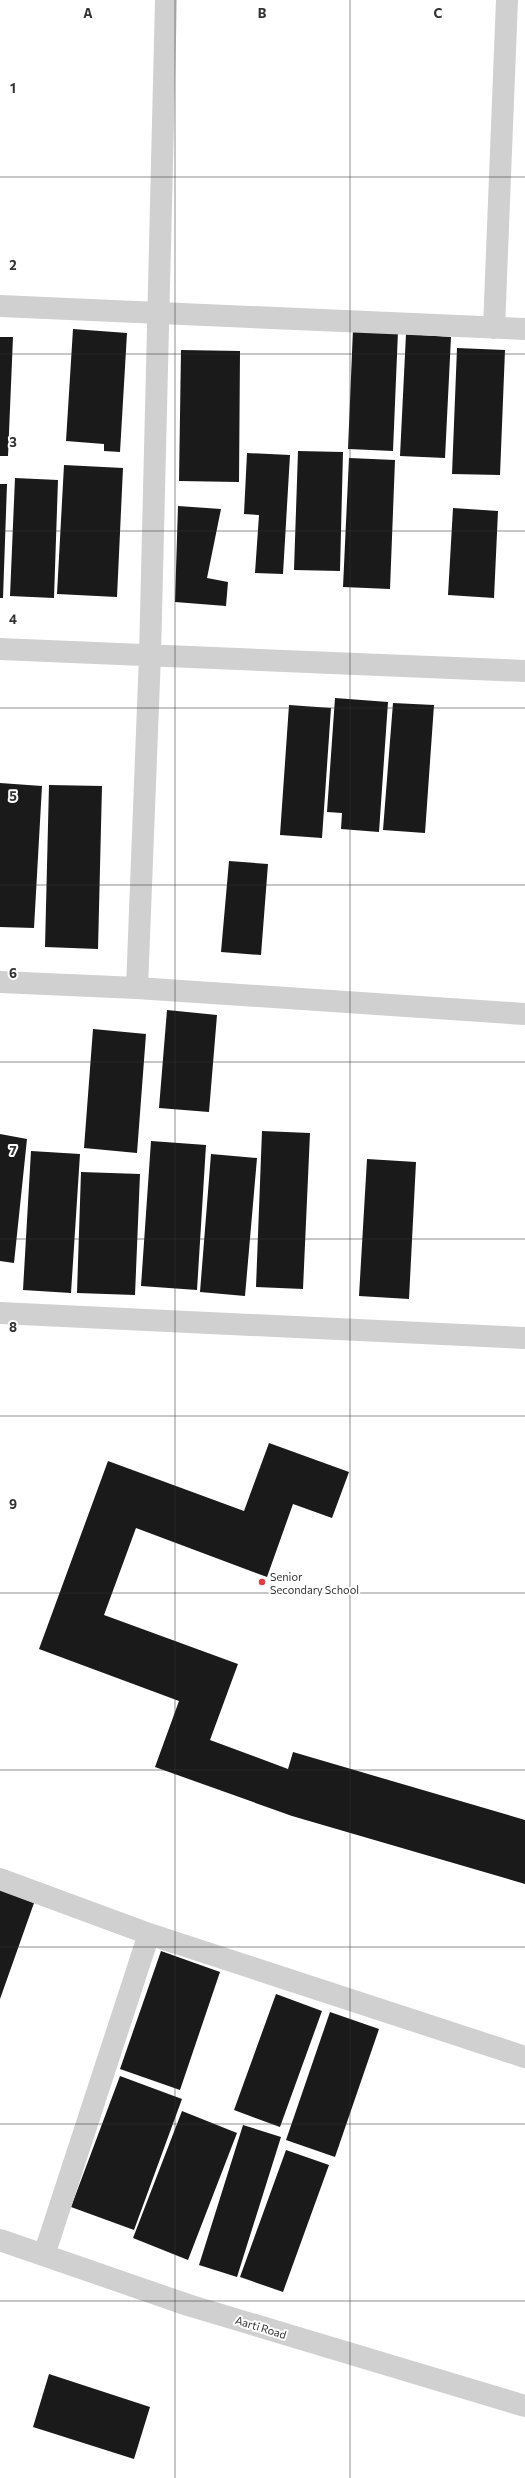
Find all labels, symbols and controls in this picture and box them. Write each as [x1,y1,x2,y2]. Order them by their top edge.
text: A [83,5,93,21]
text: B [258,5,267,21]
text: C [434,5,443,21]
text: 1 [10,80,16,96]
text: 2 [9,257,17,273]
text: 3 [9,434,17,450]
text: 4 [9,611,17,627]
text: 5 [9,788,17,804]
text: 6 [9,965,17,981]
text: 7 [9,1142,17,1158]
text: 8 [9,1319,17,1335]
text: 9 [9,1496,17,1512]
place label: Senior Secondary School [270,1570,359,1596]
marker: Senior Secondary School [257,1577,267,1587]
street label: Aarti Road [234,2313,288,2341]

